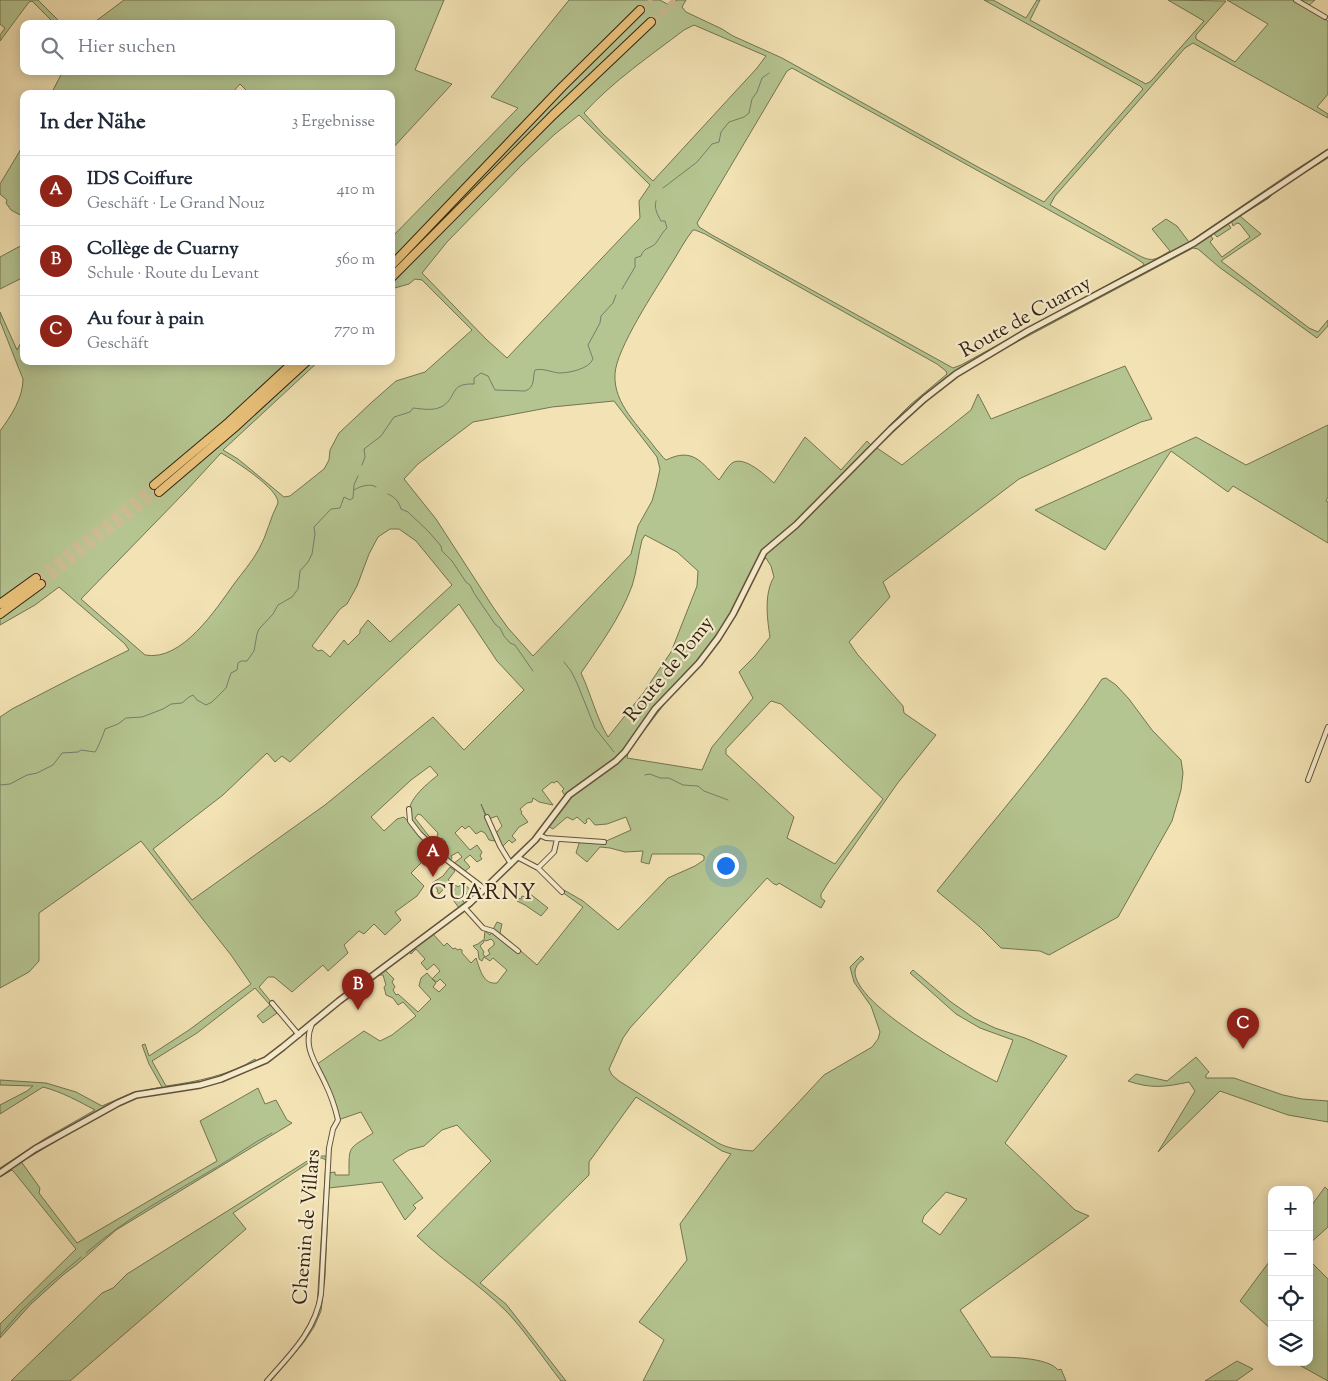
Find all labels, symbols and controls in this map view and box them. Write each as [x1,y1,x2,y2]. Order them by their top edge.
search box [20,20,395,75]
icon: search [38,34,66,62]
text: Hier suchen [78,34,176,61]
text: In der Nähe [40,108,146,138]
text: 3 Ergebnisse [292,111,375,134]
text: IDS Coiffure [87,166,193,193]
text: A [50,179,63,202]
text: 410 m [337,179,375,202]
text: Geschäft · Le Grand Nouz [87,193,265,216]
text: Collège de Cuarny [87,236,239,263]
text: B [51,249,61,272]
text: 560 m [336,249,375,272]
text: Schule · Route du Levant [87,263,259,286]
street label: Route de Cuarny [955,270,1097,366]
text: Au four à pain [87,306,204,333]
text: C [50,319,62,342]
text: 770 m [334,319,375,342]
text: Geschäft [87,333,149,356]
street label: Route de Pomy [618,611,722,729]
pin: A [417,836,449,877]
your location [713,853,739,879]
district label: CUARNY [429,878,537,910]
pin: B [342,969,374,1010]
pin: C [1227,1008,1259,1049]
street label: Chemin de Villars [287,1148,329,1306]
map controls [1268,1186,1313,1366]
button: + [1268,1186,1313,1231]
button: − [1268,1231,1313,1276]
button: locate [1268,1276,1313,1321]
button: layers [1268,1321,1313,1366]

